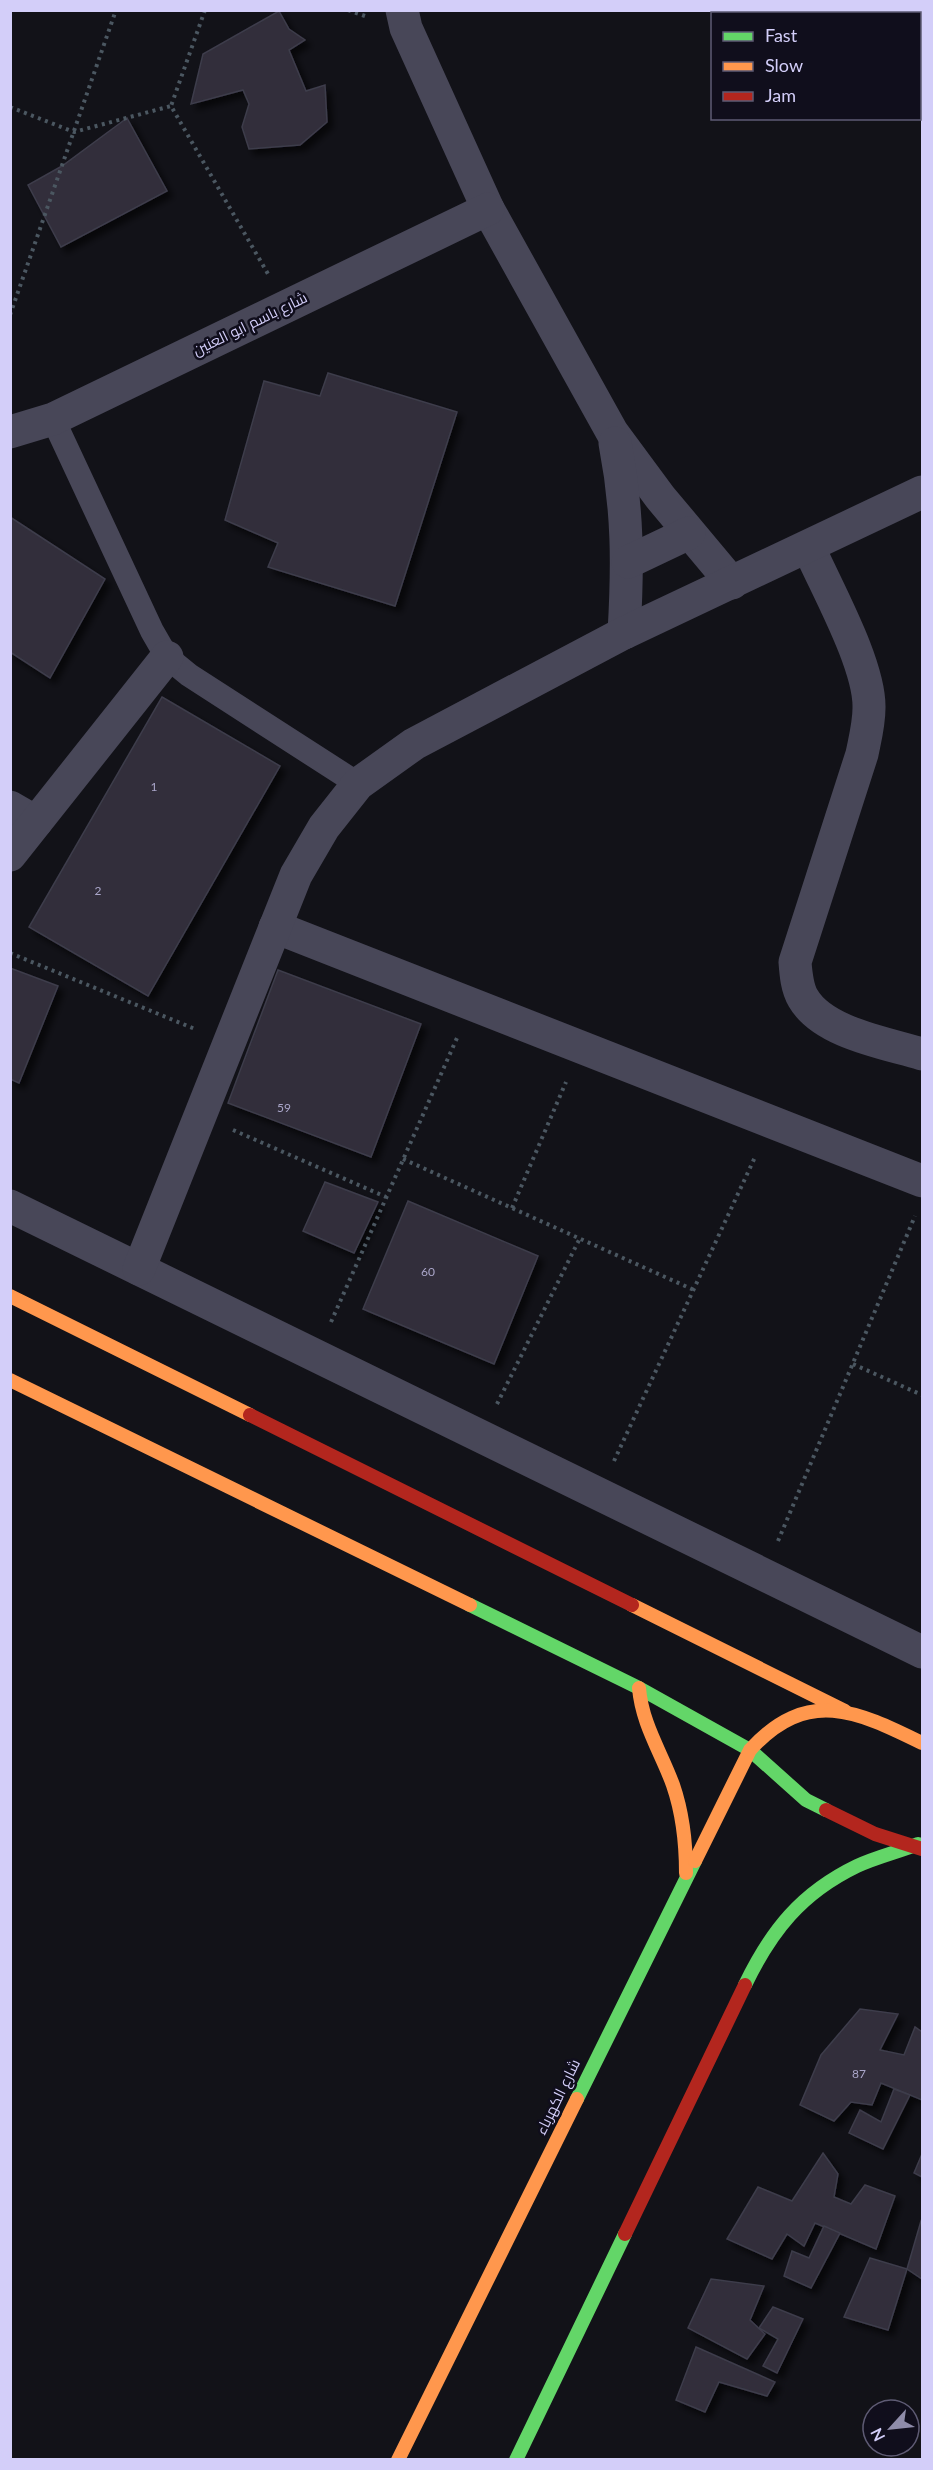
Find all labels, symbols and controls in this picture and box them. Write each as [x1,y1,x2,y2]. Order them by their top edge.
legend [711,12,921,120]
text: Fast [765,24,798,46]
text: Slow [765,54,803,76]
text: Jam [765,84,796,106]
street label: شارع باسم ابو العنين [189,288,311,361]
house number: 1 [151,779,158,794]
house number: 2 [95,883,102,898]
house number: 59 [277,1100,291,1115]
house number: 60 [421,1264,435,1279]
street label: شارع الكهرباء [531,2056,586,2139]
house number: 87 [852,2066,866,2081]
north arrow [861,2398,921,2458]
text: N [866,2425,888,2445]

